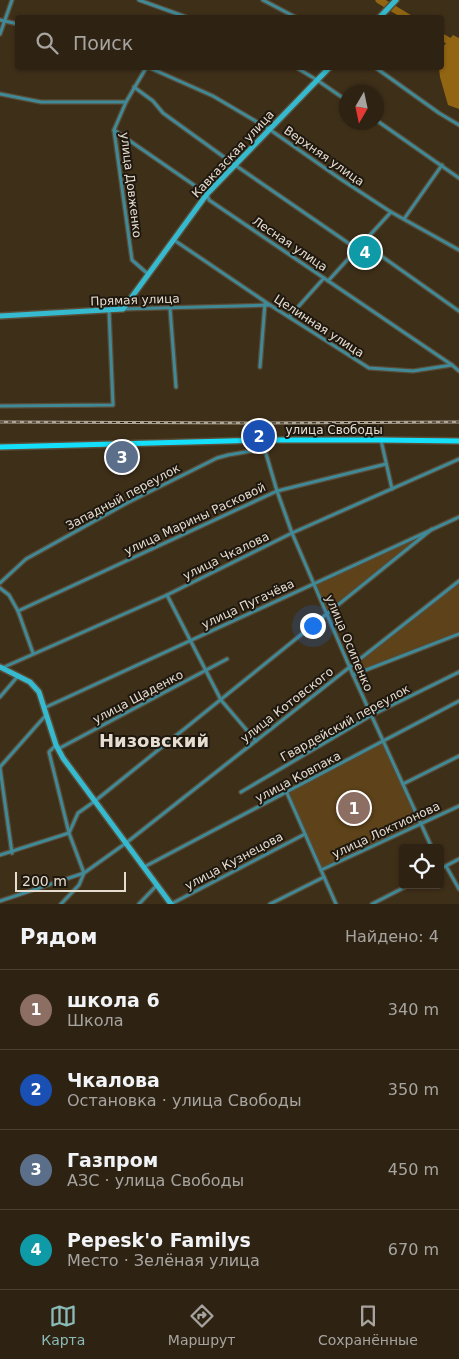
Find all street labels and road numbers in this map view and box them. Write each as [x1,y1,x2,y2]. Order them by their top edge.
street label: Кавказская улица [189,107,277,201]
street label: Верхняя улица [281,123,367,189]
street label: улица Довженко [118,131,144,239]
street label: Лесная улица [250,214,330,274]
street label: Прямая улица [90,291,180,309]
street label: Целинная улица [271,292,367,360]
street label: улица Свободы [285,423,383,437]
street label: Западный переулок [64,461,182,533]
street label: улица Марины Расковой [122,480,268,558]
street label: улица Чкалова [181,529,271,583]
street label: улица Пугачёва [199,576,297,632]
street label: улица Осипенко [322,593,376,693]
street label: улица Котовского [238,664,336,746]
street label: улица Щаденко [90,667,186,727]
street label: Гвардейский переулок [278,682,412,764]
street label: улица Ковпака [253,749,343,805]
street label: улица Локтионова [330,799,442,861]
street label: улица Кузнецова [183,829,285,893]

